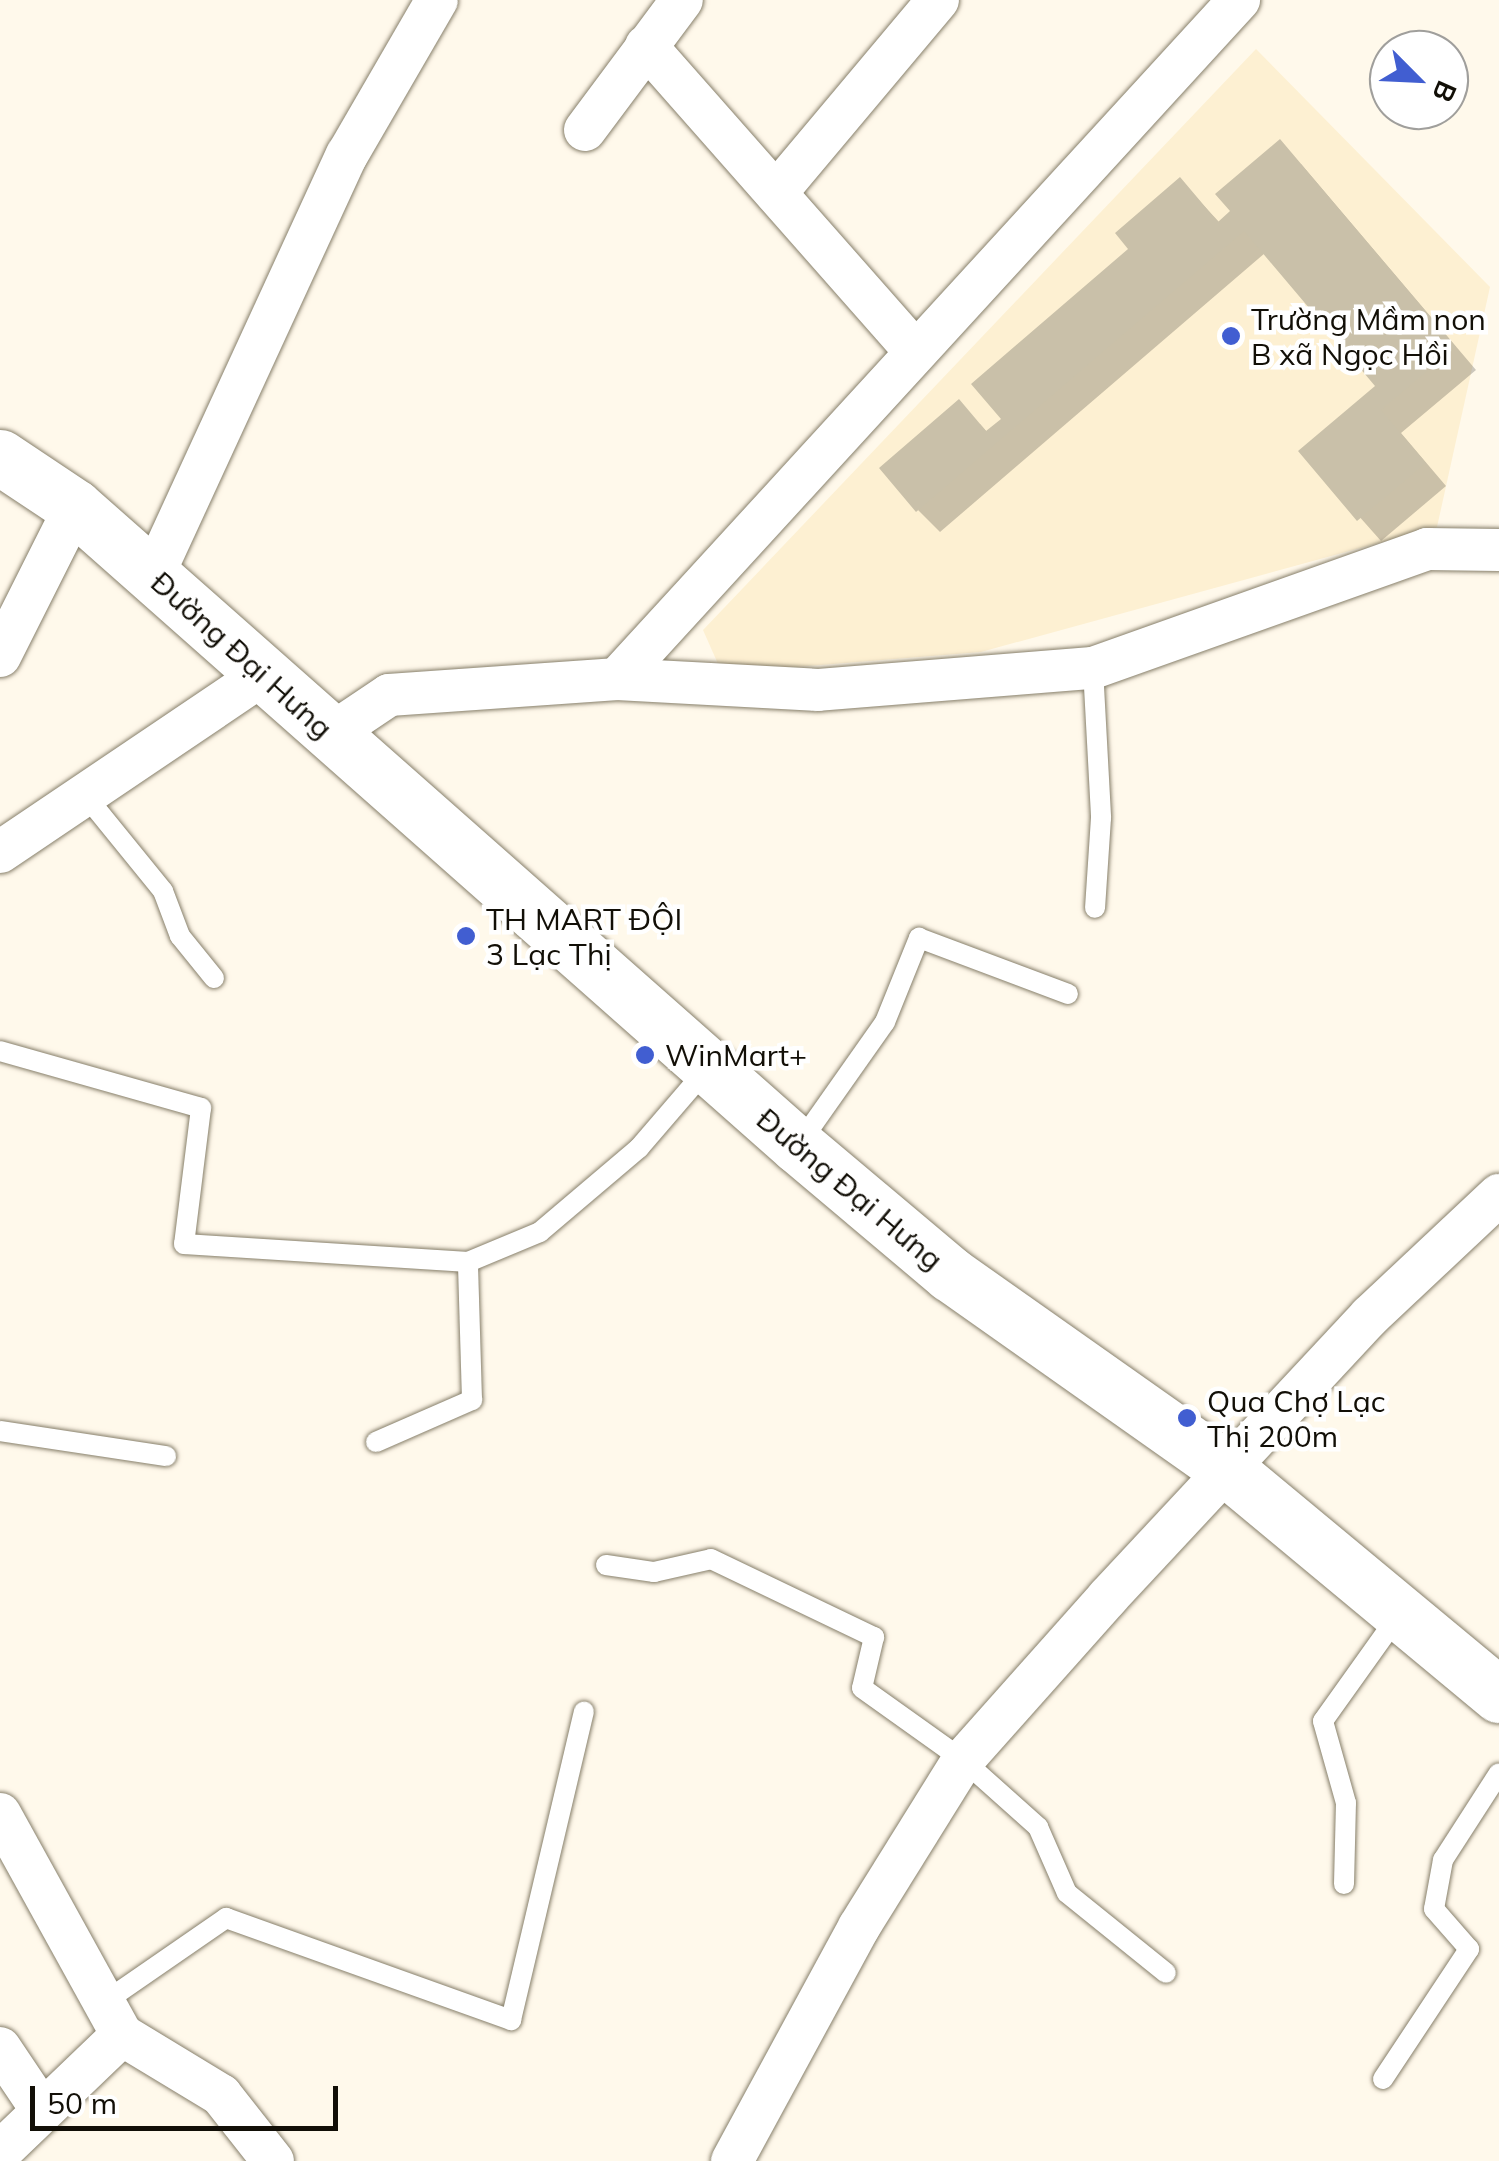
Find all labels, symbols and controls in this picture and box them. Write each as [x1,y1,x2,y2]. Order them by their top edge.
north arrow [1369,30,1469,130]
text: B [1425,76,1465,108]
place label: Trường Mầm non B xã Ngọc Hồi [1251,301,1486,372]
marker: Trường Mầm non B xã Ngọc Hồi [1220,325,1242,347]
street label: Đường Đại Hưng [144,564,340,746]
place label: TH MART ĐỘI 3 Lạc Thị [486,901,682,972]
marker: TH MART ĐỘI 3 Lạc Thị [455,925,477,947]
place label: WinMart+ [665,1037,807,1073]
marker: WinMart+ [634,1044,656,1066]
street label: Đường Đại Hưng [750,1101,950,1277]
place label: Qua Chợ Lạc Thị 200m [1207,1383,1386,1454]
marker: Qua Chợ Lạc Thị 200m [1176,1407,1198,1429]
scale bar [35,2066,342,2128]
text: 50 m [47,2084,117,2122]

